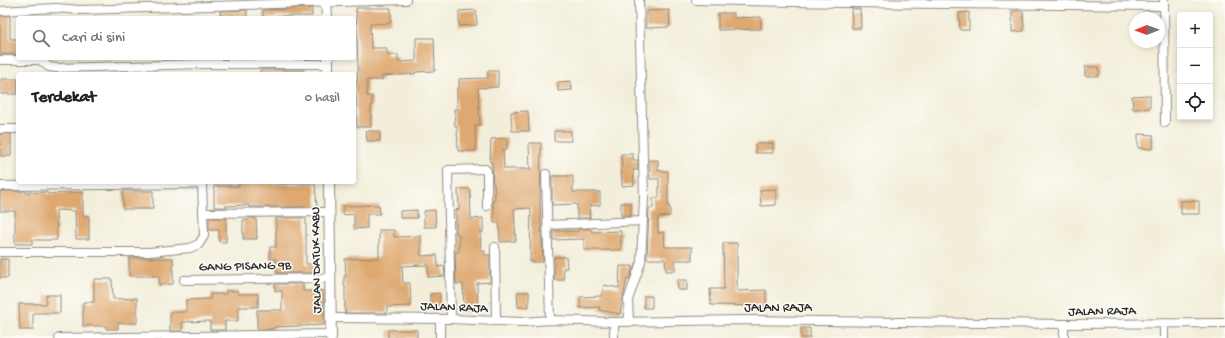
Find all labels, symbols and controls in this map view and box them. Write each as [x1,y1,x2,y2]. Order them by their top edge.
north arrow [1129,12,1165,48]
map controls [1177,12,1213,120]
button: + [1177,12,1213,48]
search box [16,16,356,60]
icon: search [30,27,52,49]
text: Cari di sini [62,29,125,47]
button: − [1177,48,1213,84]
button: locate [1177,84,1213,120]
text: Terdekat [32,88,96,108]
text: 0 hasil [305,91,340,106]
street label: JALAN DATUK KABU [309,206,325,313]
street label: GANG PISANG 9B [199,259,292,275]
street label: JALAN RAJA [420,299,489,317]
street label: JALAN RAJA [744,301,813,316]
street label: JALAN RAJA [1068,304,1137,320]

